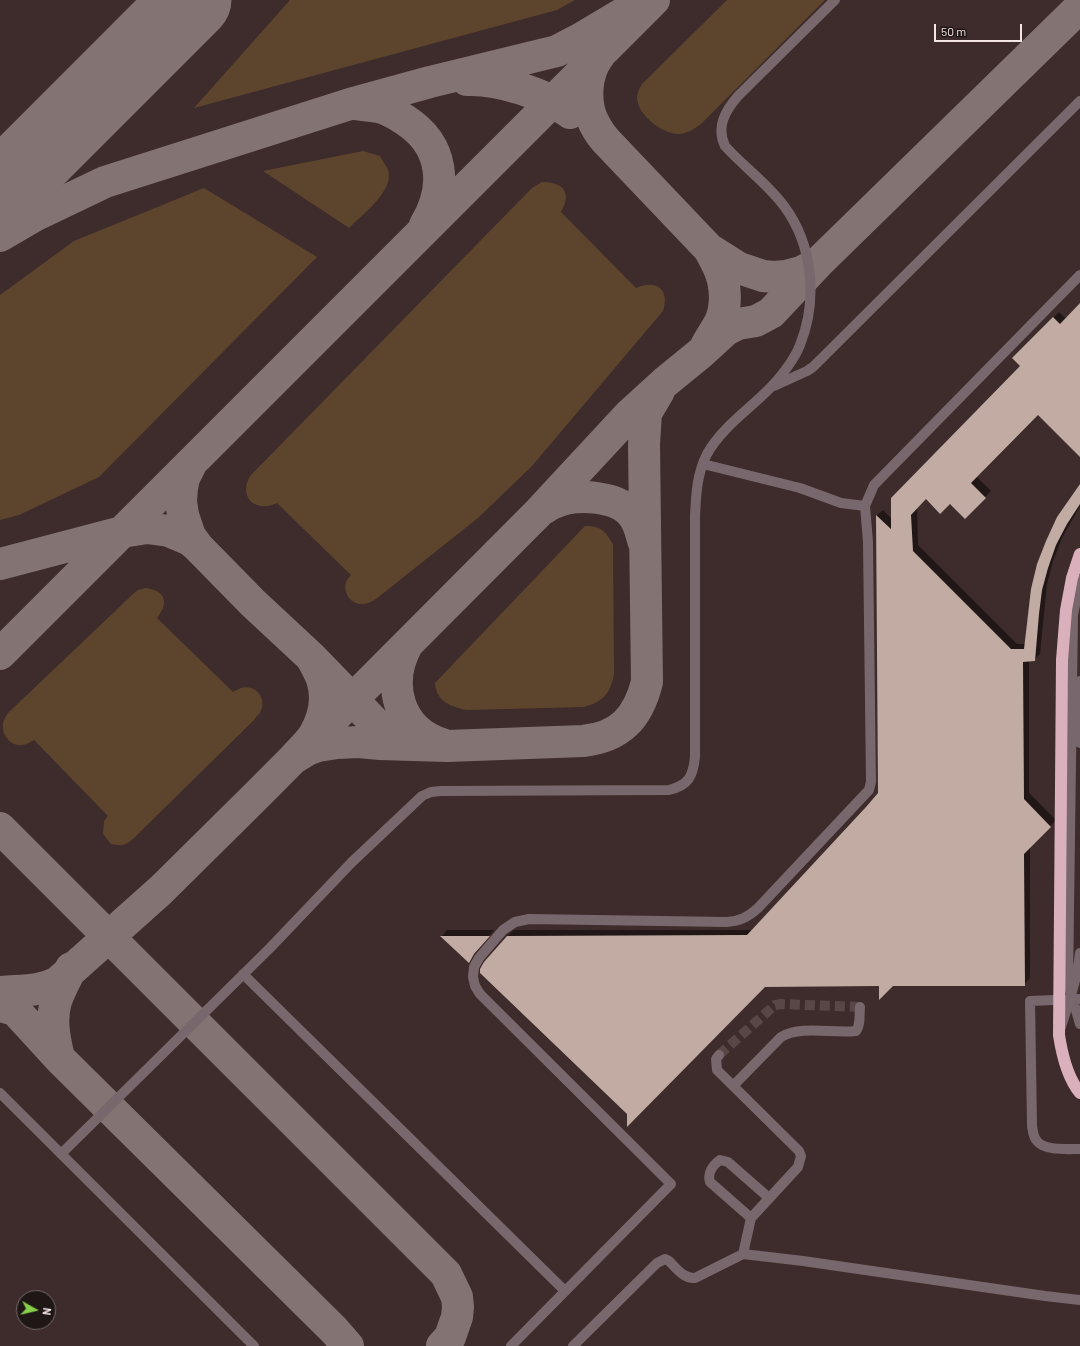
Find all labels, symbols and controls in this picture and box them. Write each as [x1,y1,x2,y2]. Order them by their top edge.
scale bar [936,16,1024,42]
text: 50 m [941,24,966,38]
north arrow [16,1290,56,1330]
text: N [40,1307,54,1316]

